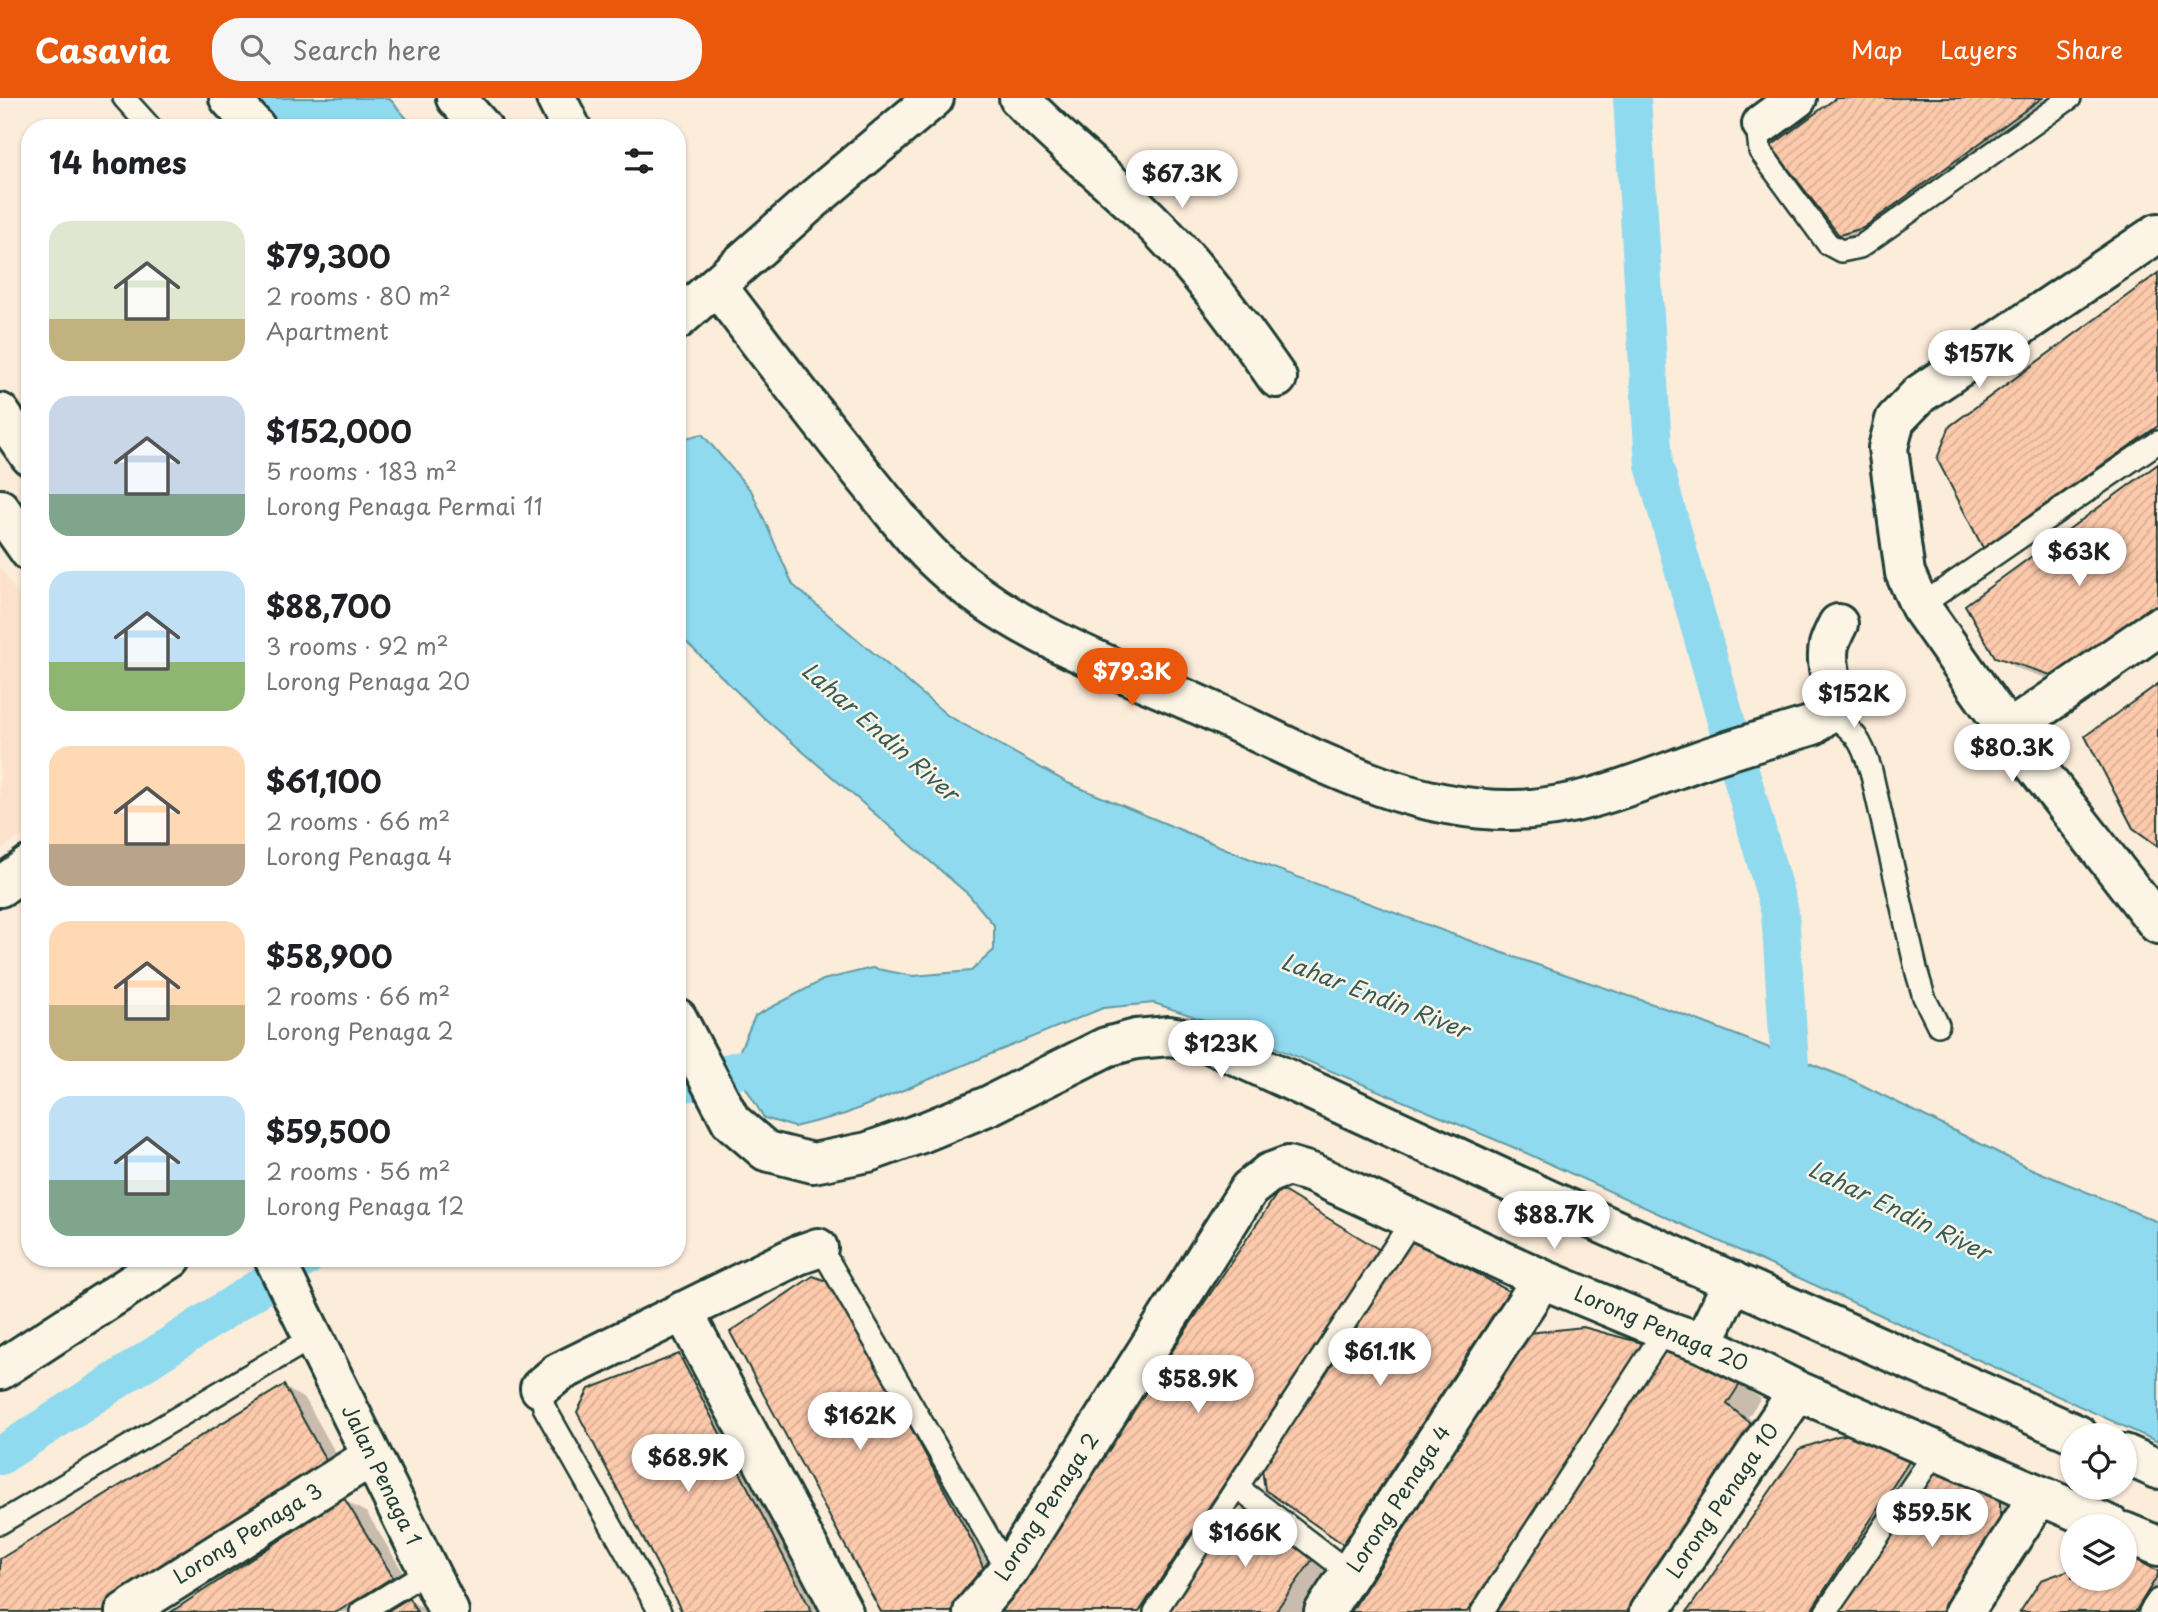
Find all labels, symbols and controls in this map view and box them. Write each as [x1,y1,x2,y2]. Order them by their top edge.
search box [212,18,702,81]
text: Casavia [35,24,170,74]
icon: search [236,30,274,68]
text: Search here [292,30,441,69]
text: Map [1851,31,1902,67]
text: Layers [1940,31,2017,67]
text: Share [2055,31,2123,67]
text: 14 homes [49,139,187,184]
icon: filters [620,142,658,180]
pin: $67.3K [1125,150,1239,210]
text: $67.3K [1142,155,1222,190]
text: $79,300 [266,233,391,278]
icon: home [105,249,189,333]
text: 2 rooms · 80 m² [266,278,451,313]
text: Apartment [266,313,389,348]
pin: $157K [1930,330,2028,390]
text: $157K [1944,335,2014,370]
text: $152,000 [266,408,412,453]
icon: home [105,424,189,508]
text: 5 rooms · 183 m² [266,453,457,488]
text: Lorong Penaga Permai 11 [266,488,543,523]
pin: $63K [2038,528,2120,588]
text: $63K [2048,533,2110,568]
text: $88,700 [266,583,391,628]
icon: home [105,599,189,683]
text: 3 rooms · 92 m² [266,628,449,663]
pin: $79.3K [1075,648,1189,708]
water label: Lahar Endin River [795,653,970,811]
text: $79.3K [1093,653,1171,688]
text: Lorong Penaga 20 [266,663,470,698]
pin: $152K [1805,670,1903,730]
text: $152K [1818,675,1890,710]
pin: $80.3K [1955,724,2069,784]
text: $80.3K [1970,729,2054,764]
text: $61,100 [266,758,382,803]
icon: home [105,774,189,858]
text: 2 rooms · 66 m² [266,803,450,838]
text: Lorong Penaga 4 [266,838,453,873]
text: $58,900 [266,933,393,978]
water label: Lahar Endin River [1277,943,1477,1048]
icon: home [105,949,189,1033]
text: 2 rooms · 66 m² [266,978,450,1013]
text: Lorong Penaga 2 [266,1013,454,1048]
pin: $123K [1172,1020,1270,1080]
text: $123K [1184,1025,1258,1060]
text: $59,500 [266,1108,391,1153]
icon: home [105,1124,189,1208]
water label: Lahar Endin River [1803,1150,1999,1270]
text: 2 rooms · 56 m² [266,1153,451,1188]
text: Lorong Penaga 12 [266,1188,464,1223]
pin: $88.7K [1497,1192,1611,1251]
text: $88.7K [1514,1196,1594,1231]
street label: Lorong Penaga 20 [1570,1276,1754,1378]
pin: $61.1K [1323,1328,1437,1388]
text: $61.1K [1344,1333,1416,1368]
pin: $58.9K [1141,1356,1255,1415]
text: $58.9K [1158,1360,1238,1395]
pin: $162K [811,1392,909,1452]
text: $162K [824,1397,896,1432]
street label: Jalan Penaga 1 [335,1398,431,1550]
street label: Lorong Penaga 10 [1657,1416,1785,1584]
street label: Lorong Penaga 4 [1338,1418,1457,1578]
map controls [2060,1423,2137,1591]
button: locate [2060,1423,2137,1500]
street label: Lorong Penaga 2 [985,1425,1105,1586]
pin: $68.9K [631,1434,745,1494]
text: $68.9K [648,1439,728,1474]
street label: Lorong Penaga 3 [166,1474,328,1591]
pin: $59.5K [1875,1490,1989,1549]
text: $59.5K [1892,1494,1972,1529]
pin: $166K [1196,1510,1294,1569]
text: $166K [1208,1514,1282,1549]
button: layers [2060,1514,2137,1591]

